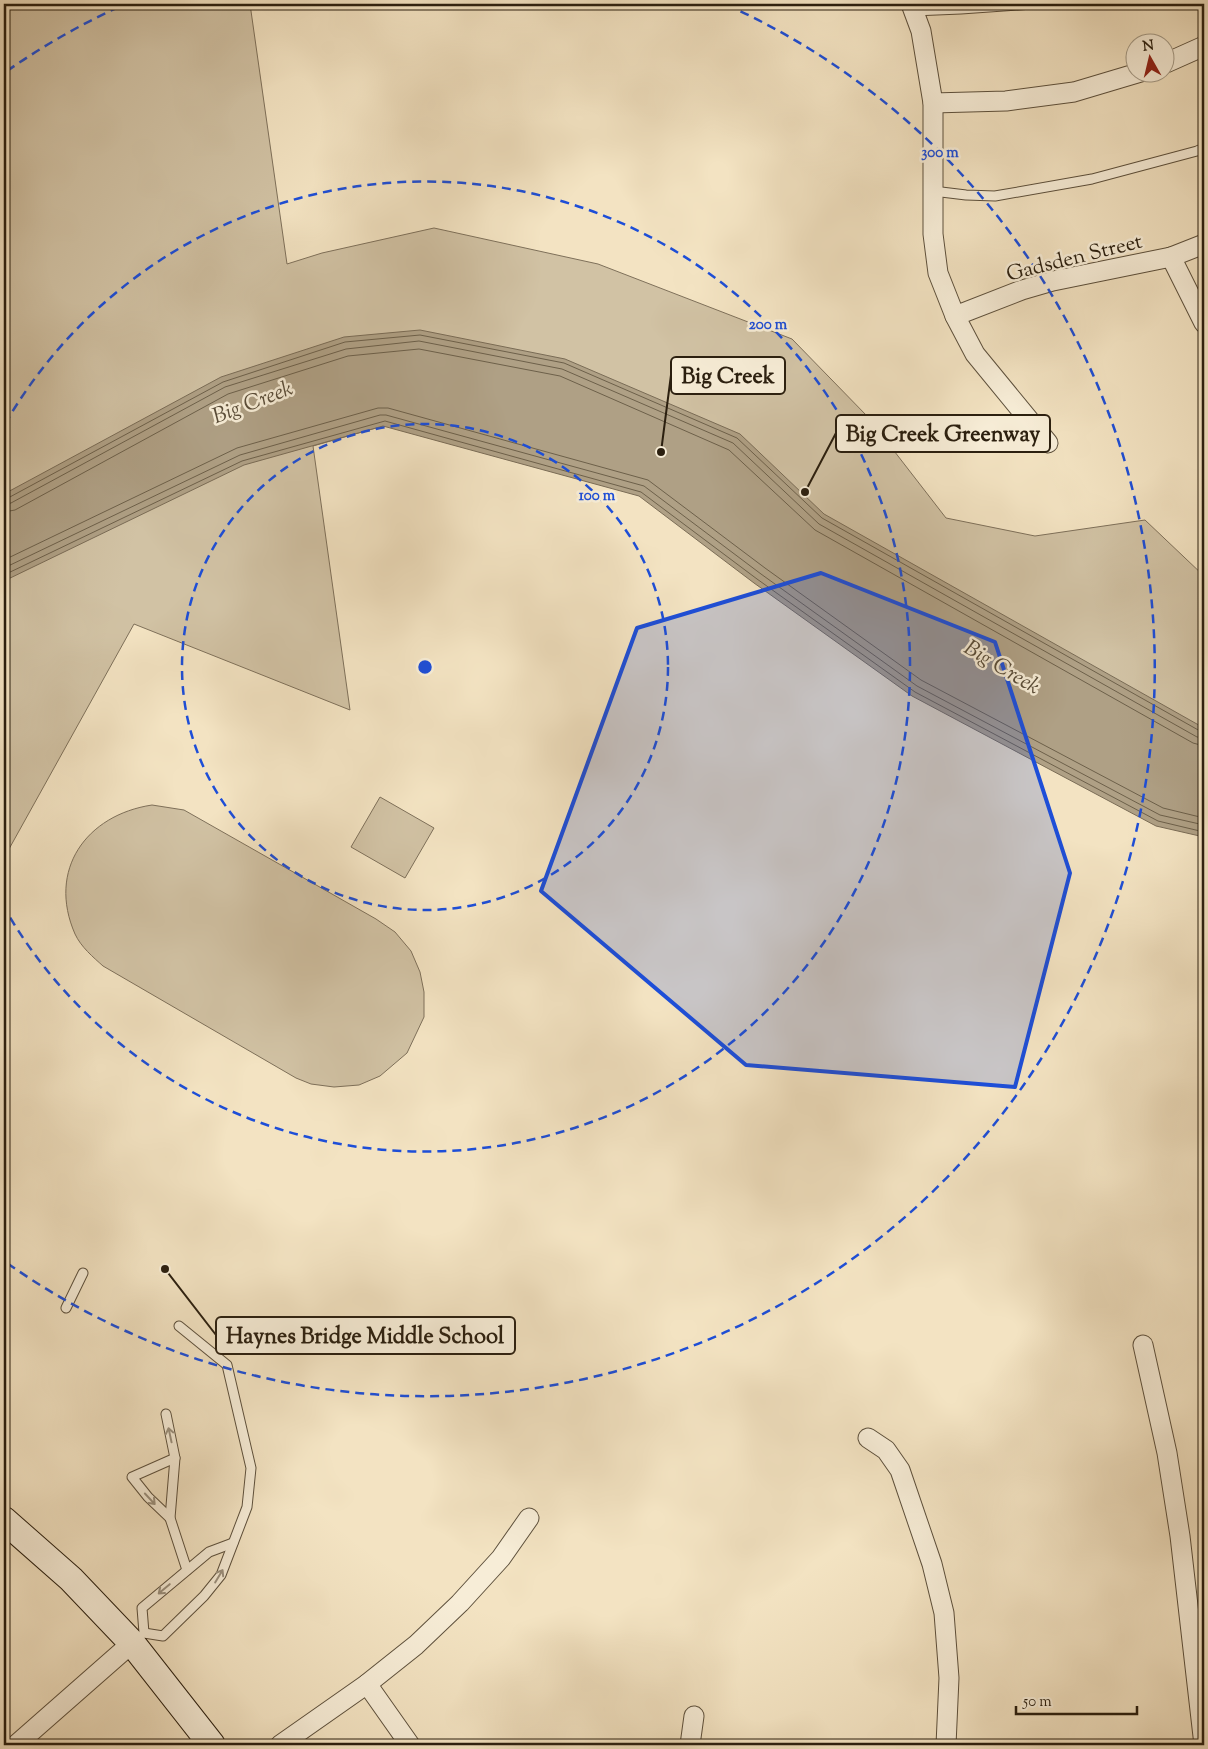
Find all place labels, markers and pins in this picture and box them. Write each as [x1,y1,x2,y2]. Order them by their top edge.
callout: Big Creek [671,357,785,394]
callout: Big Creek Greenway [836,415,1050,452]
centre of rings [416,658,434,676]
callout: Haynes Bridge Middle School [216,1317,515,1354]

